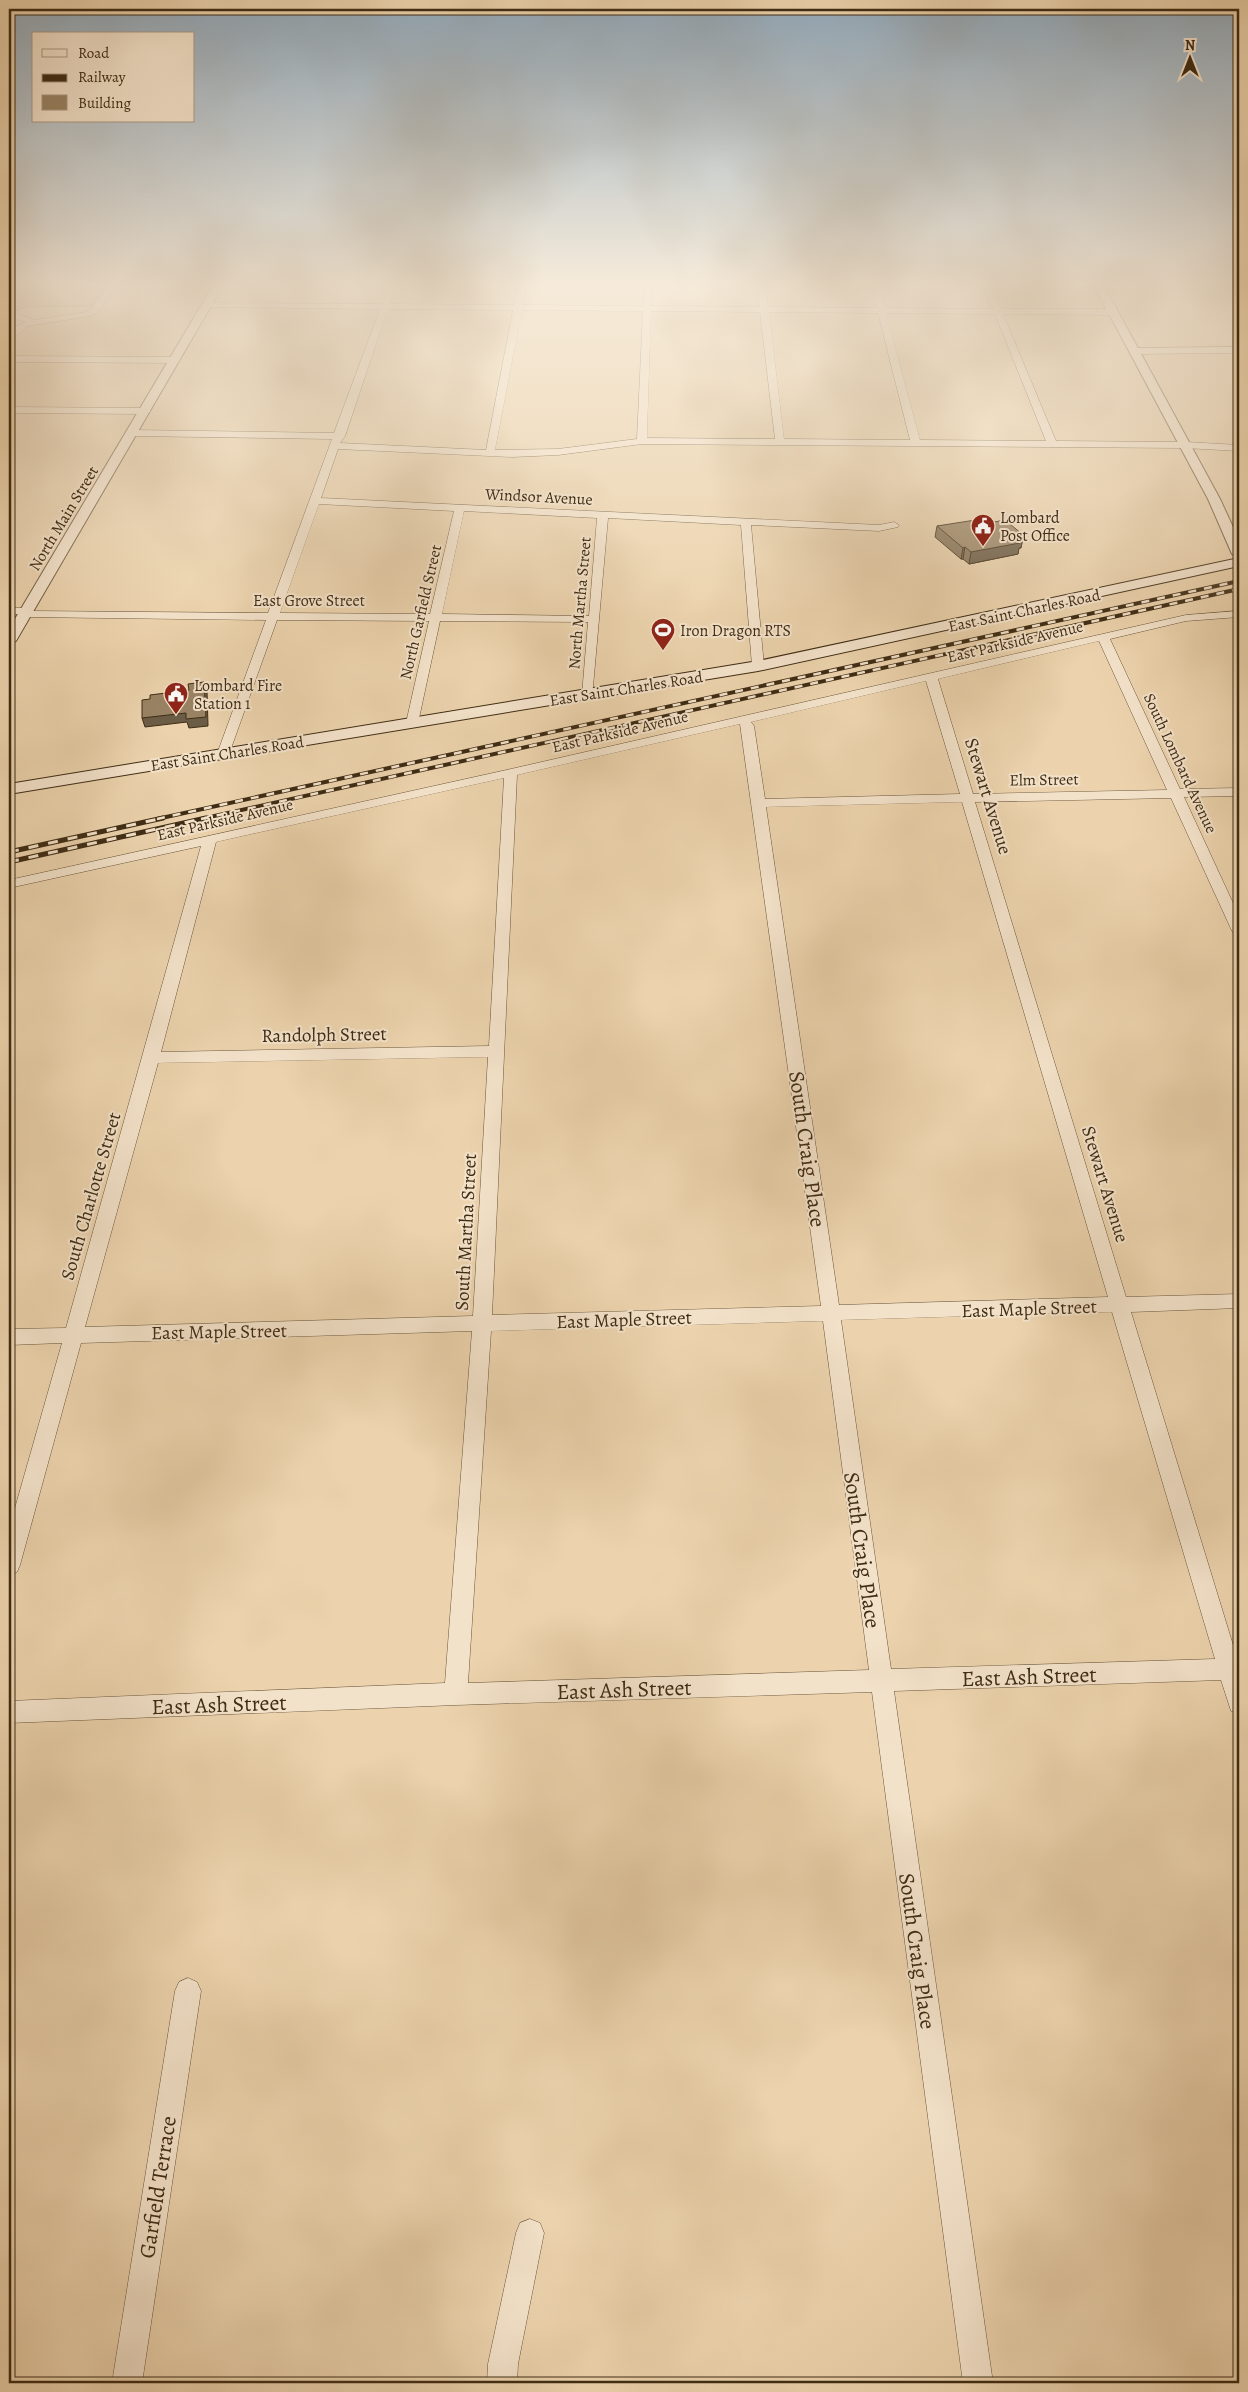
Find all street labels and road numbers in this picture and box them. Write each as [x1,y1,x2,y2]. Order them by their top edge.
street label: North Main Street [24,462,104,575]
street label: Windsor Avenue [484,483,593,511]
street label: North Martha Street [563,536,597,670]
street label: North Garfield Street [395,543,447,682]
street label: East Saint Charles Road [946,584,1103,638]
street label: East Grove Street [253,590,365,612]
street label: East Parkside Avenue [945,616,1085,668]
street label: East Saint Charles Road [548,666,705,712]
street label: South Lombard Avenue [1138,690,1222,837]
street label: East Parkside Avenue [550,706,690,758]
street label: East Saint Charles Road [149,731,306,777]
street label: Stewart Avenue [958,735,1018,858]
street label: Elm Street [1009,768,1079,792]
street label: East Parkside Avenue [155,794,295,846]
street label: Randolph Street [261,1021,387,1049]
street label: South Craig Place [781,1069,833,1229]
street label: South Charlotte Street [55,1109,127,1283]
street label: Stewart Avenue [1075,1123,1135,1246]
street label: South Martha Street [449,1153,483,1311]
street label: East Maple Street [961,1294,1097,1324]
street label: East Maple Street [556,1305,692,1335]
street label: East Maple Street [151,1318,287,1346]
street label: South Craig Place [836,1470,888,1630]
street label: East Ash Street [961,1660,1097,1694]
street label: East Ash Street [556,1673,692,1707]
street label: East Ash Street [151,1688,287,1722]
street label: South Craig Place [891,1871,943,2031]
street label: Garfield Terrace [132,2114,184,2260]

